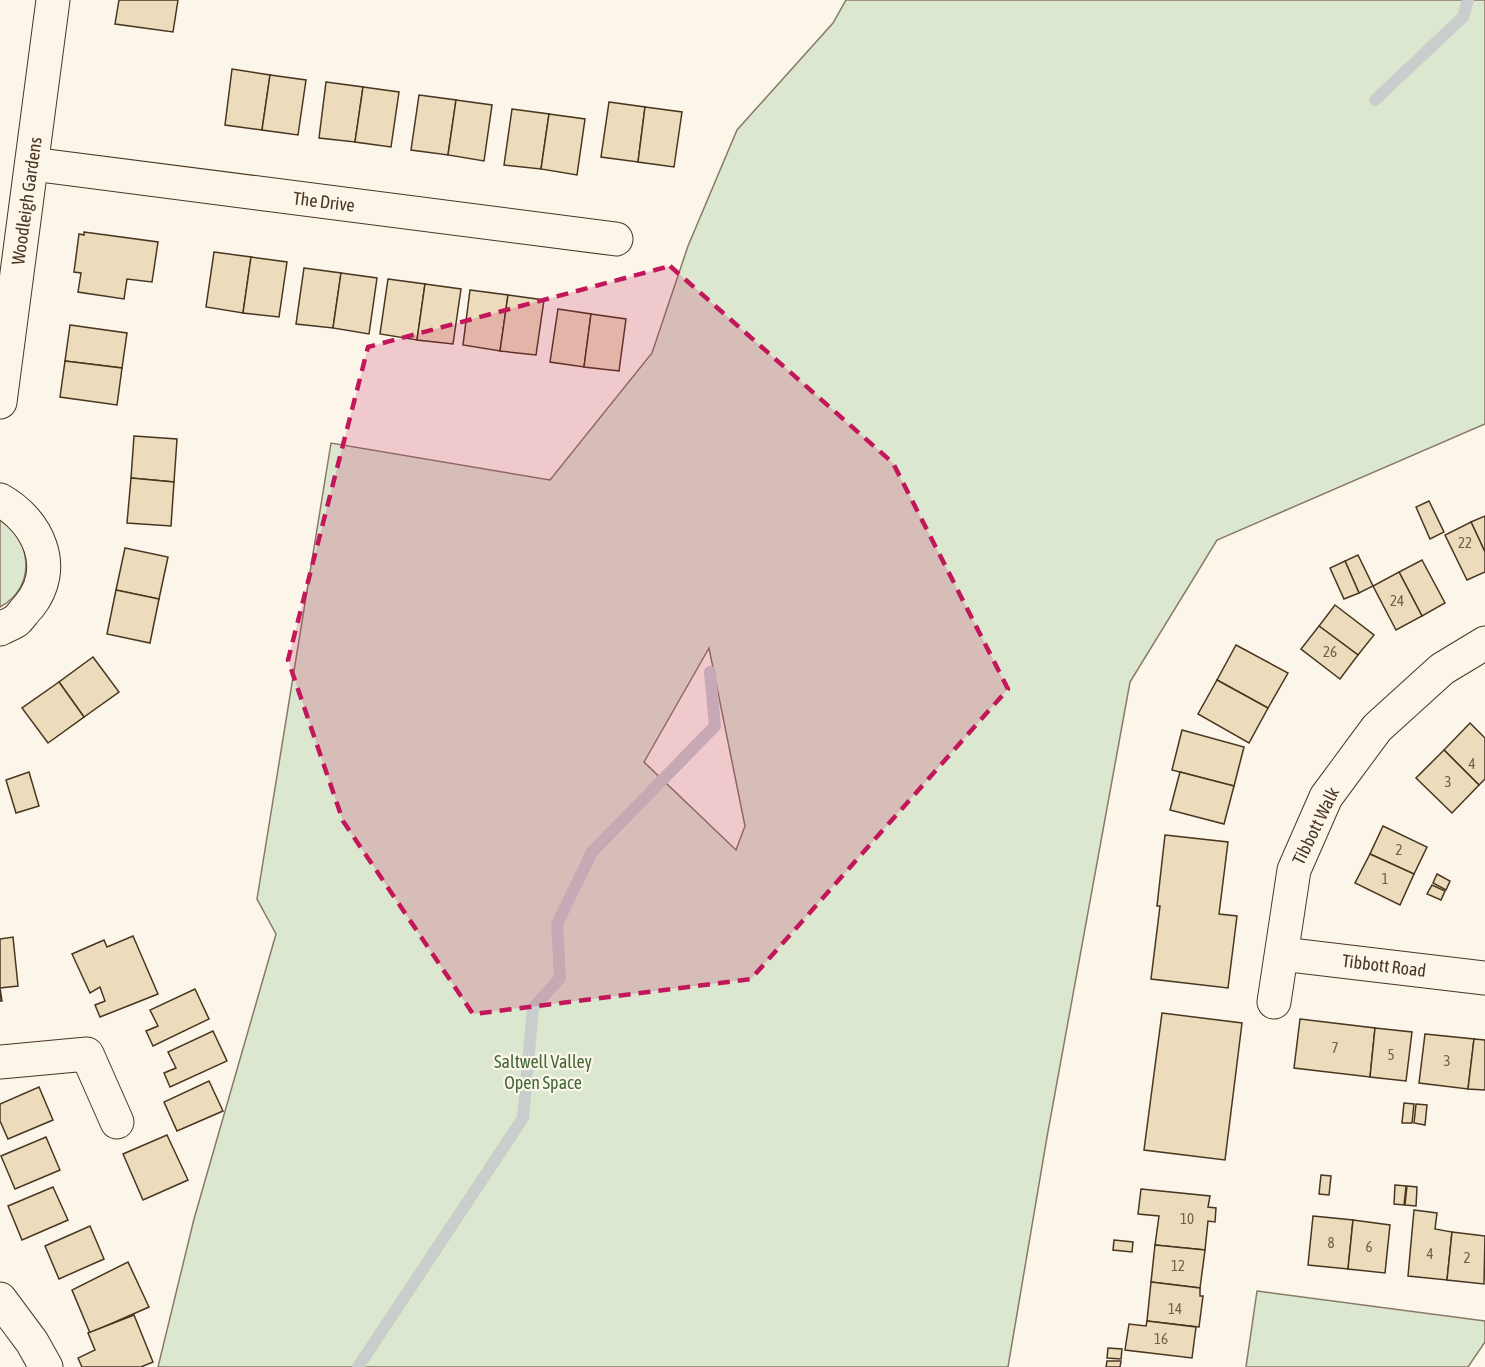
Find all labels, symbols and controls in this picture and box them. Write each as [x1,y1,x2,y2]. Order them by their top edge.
street label: Woodleigh Gardens [7,136,46,266]
street label: The Drive [292,187,356,216]
house number: 22 [1458,534,1472,551]
house number: 24 [1390,592,1404,609]
house number: 26 [1323,643,1337,660]
house number: 4 [1468,755,1476,772]
house number: 3 [1444,773,1452,790]
street label: Tibbott Walk [1288,784,1343,868]
house number: 2 [1395,841,1403,858]
house number: 1 [1381,870,1389,887]
street label: Tibbott Road [1341,950,1427,981]
house number: 7 [1331,1039,1339,1056]
house number: 5 [1387,1046,1395,1063]
park label: Saltwell Valley Open Space [494,1051,592,1093]
house number: 3 [1443,1052,1451,1069]
house number: 10 [1180,1210,1194,1227]
house number: 8 [1327,1234,1335,1251]
house number: 6 [1365,1238,1373,1255]
house number: 4 [1426,1245,1434,1262]
house number: 2 [1463,1249,1471,1266]
house number: 12 [1171,1257,1185,1274]
house number: 14 [1168,1300,1182,1317]
house number: 16 [1154,1330,1168,1347]

